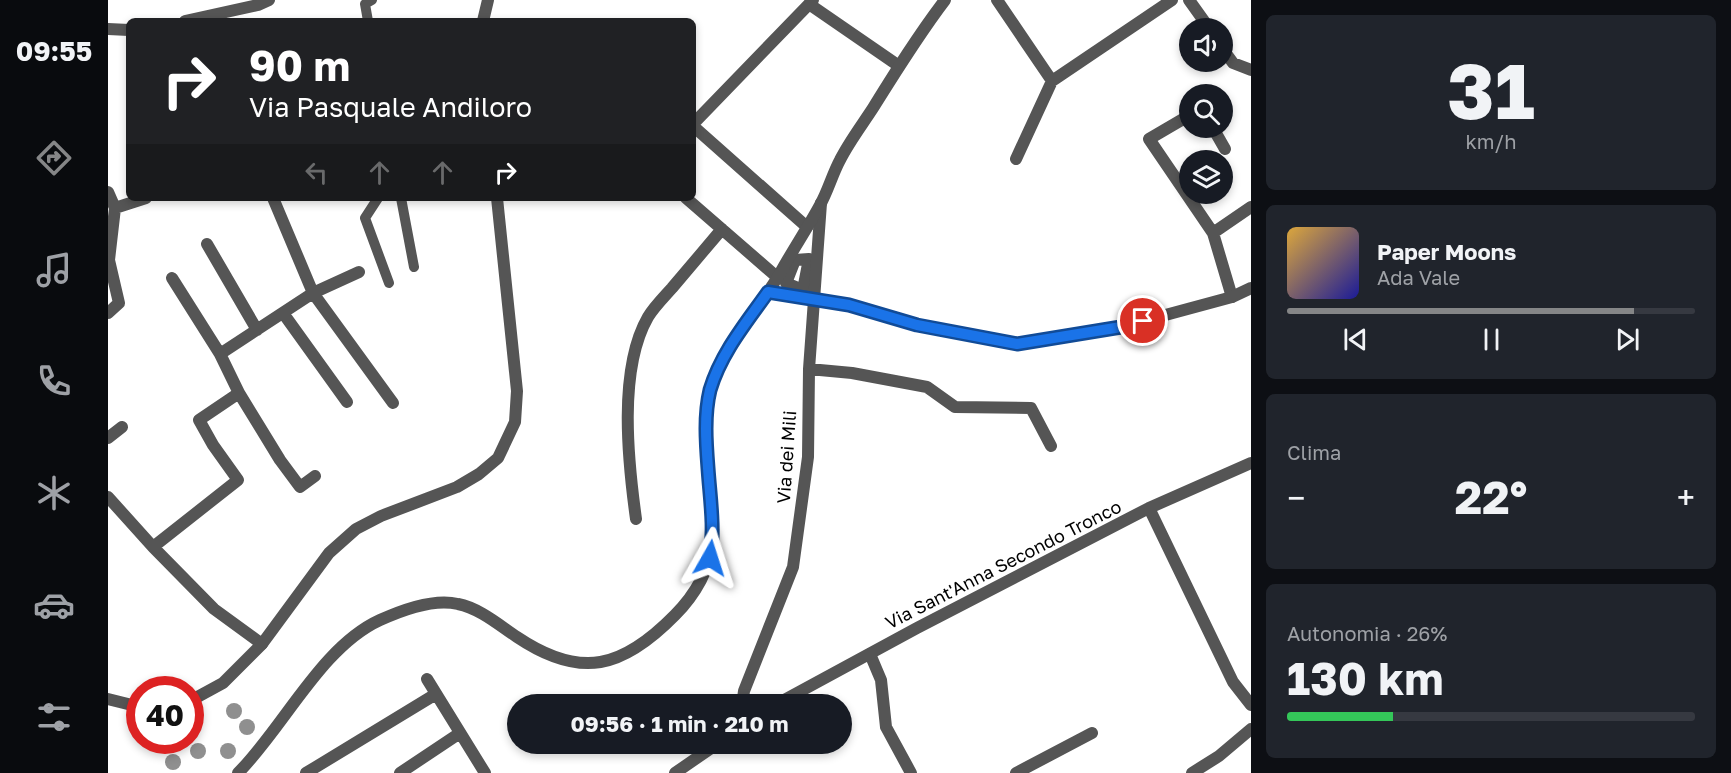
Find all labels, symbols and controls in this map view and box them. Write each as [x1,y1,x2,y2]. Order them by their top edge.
map controls [1179,18,1233,204]
button: sound [1179,18,1233,72]
text: 09:55 [16,35,92,67]
text: 90 m [249,40,350,90]
icon: right [150,42,228,120]
text: 31 [1447,43,1535,136]
button: search [1179,84,1233,138]
text: Via Pasquale Andiloro [249,91,532,123]
text: km/h [1466,129,1516,153]
icon: directions [33,137,75,179]
button: layers [1179,150,1233,204]
icon: left [300,156,333,189]
icon: ahead [363,156,396,189]
icon: ahead [426,156,459,189]
icon: right [489,156,522,189]
text: Paper Moons [1377,238,1516,265]
icon: music [33,249,75,291]
text: Ada Vale [1377,265,1460,289]
pin [1117,295,1168,346]
icon: arrive [1126,304,1159,337]
icon: previous [1339,323,1372,356]
icon: pause [1475,323,1508,356]
icon: next [1611,323,1644,356]
icon: phone [33,360,75,402]
street label: Via dei Mili [772,410,800,504]
text: Clima [1287,440,1341,464]
text: 22° [1455,470,1527,524]
icon: climate [33,472,75,514]
text: − [1287,478,1305,517]
text: + [1677,478,1695,517]
street label: Via Sant'Anna Secondo Tronco [881,495,1125,633]
position arrow [678,526,742,590]
icon: car [33,584,75,626]
text: Autonomia · 26% [1287,621,1447,645]
text: 130 km [1287,651,1444,705]
speed limit sign: 40 [126,676,204,754]
icon: filters [33,696,75,738]
text: 09:56 · 1 min · 210 m [571,710,789,737]

